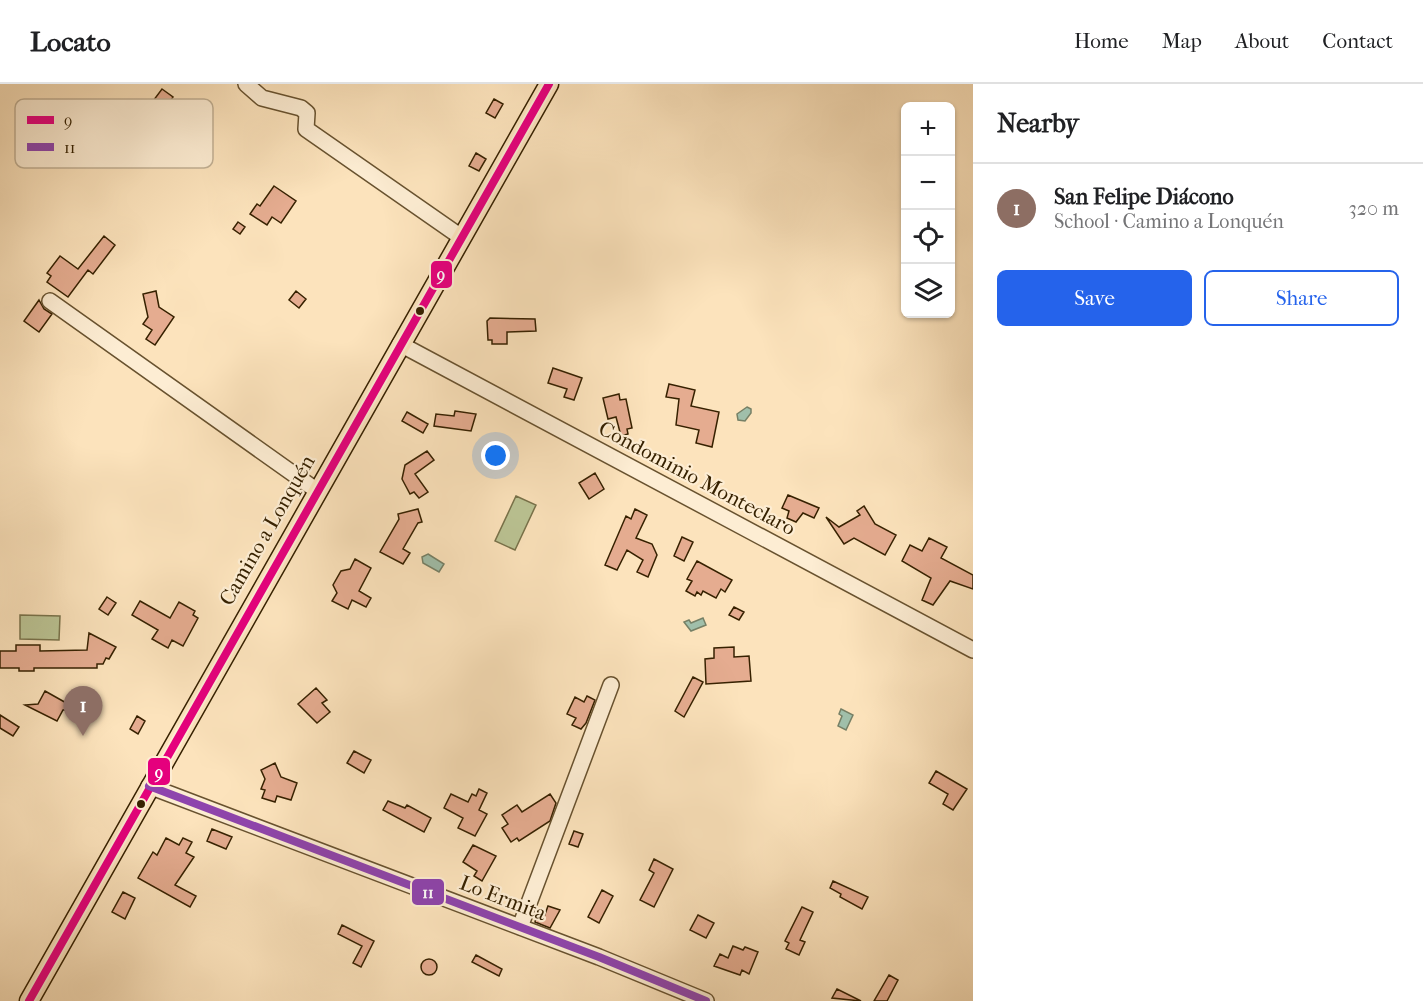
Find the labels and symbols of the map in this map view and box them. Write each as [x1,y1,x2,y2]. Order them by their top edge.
legend [15,99,213,168]
text: 9 [64,111,72,130]
text: 11 [64,138,75,157]
line badge: 9 [430,260,453,289]
text: 9 [436,265,445,285]
unlabelled marker [414,305,426,317]
street label: Condominio Monteclaro [595,416,799,540]
your location [481,441,510,470]
street label: Camino a Lonquén [214,451,320,609]
pin: 1 [64,686,103,736]
line badge: 9 [147,757,171,786]
text: 9 [154,763,163,783]
unlabelled marker [135,798,147,810]
street label: Lo Ermita [456,871,550,926]
line badge: 11 [411,878,445,906]
text: 11 [422,883,434,902]

